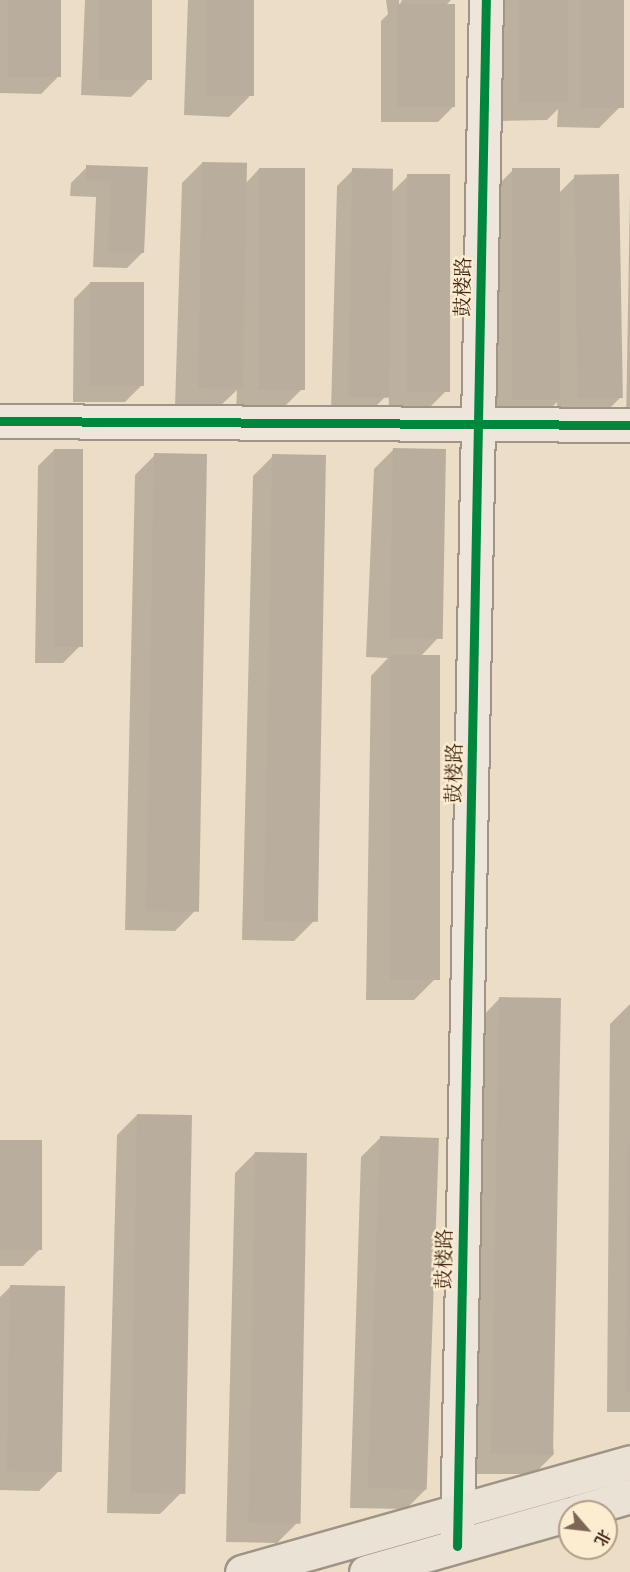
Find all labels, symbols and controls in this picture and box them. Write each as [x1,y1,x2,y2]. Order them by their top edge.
street label: 鼓楼路 [451,257,477,317]
street label: 鼓楼路 [442,743,468,803]
street label: 鼓楼路 [432,1229,458,1289]
north arrow [558,1500,618,1560]
text: 北 [590,1526,615,1549]

